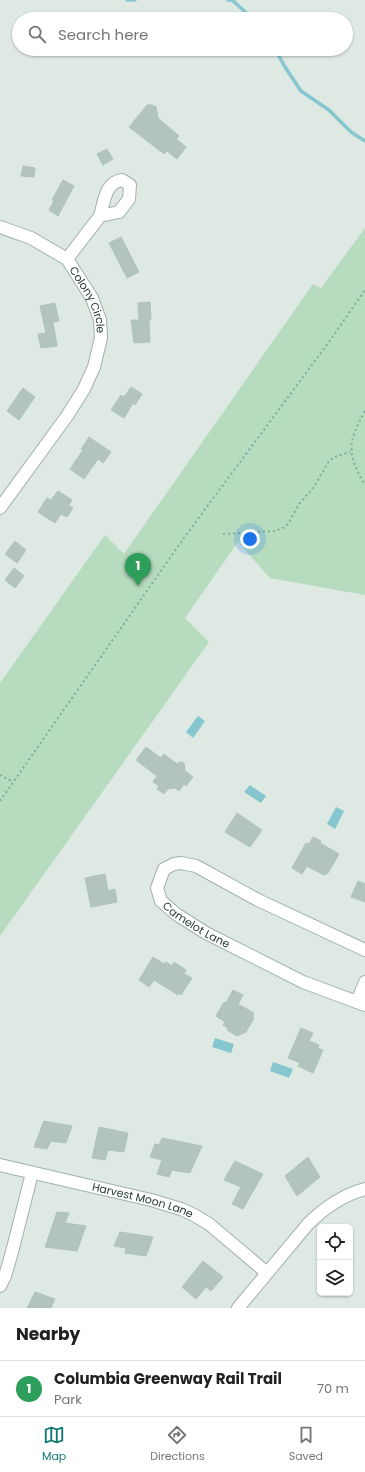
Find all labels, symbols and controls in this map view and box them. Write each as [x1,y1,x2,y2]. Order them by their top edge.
search box [12,12,353,56]
icon: search [26,23,48,45]
text: Search here [58,24,148,45]
street label: Colony Circle [66,263,109,334]
your location [240,529,260,549]
pin: 1 [125,553,151,586]
street label: Camelot Lane [159,898,233,952]
street label: Harvest Moon Lane [90,1179,196,1222]
map controls [317,1224,353,1296]
button: locate [317,1224,353,1260]
button: layers [317,1260,353,1296]
text: Nearby [16,1322,80,1346]
text: Columbia Greenway Rail Trail [54,1368,282,1389]
text: 1 [27,1379,31,1398]
text: 70 m [317,1379,349,1398]
text: Park [54,1390,82,1409]
tab: Map [42,1424,66,1465]
tab: Directions [150,1424,205,1465]
tab: Saved [289,1424,323,1465]

